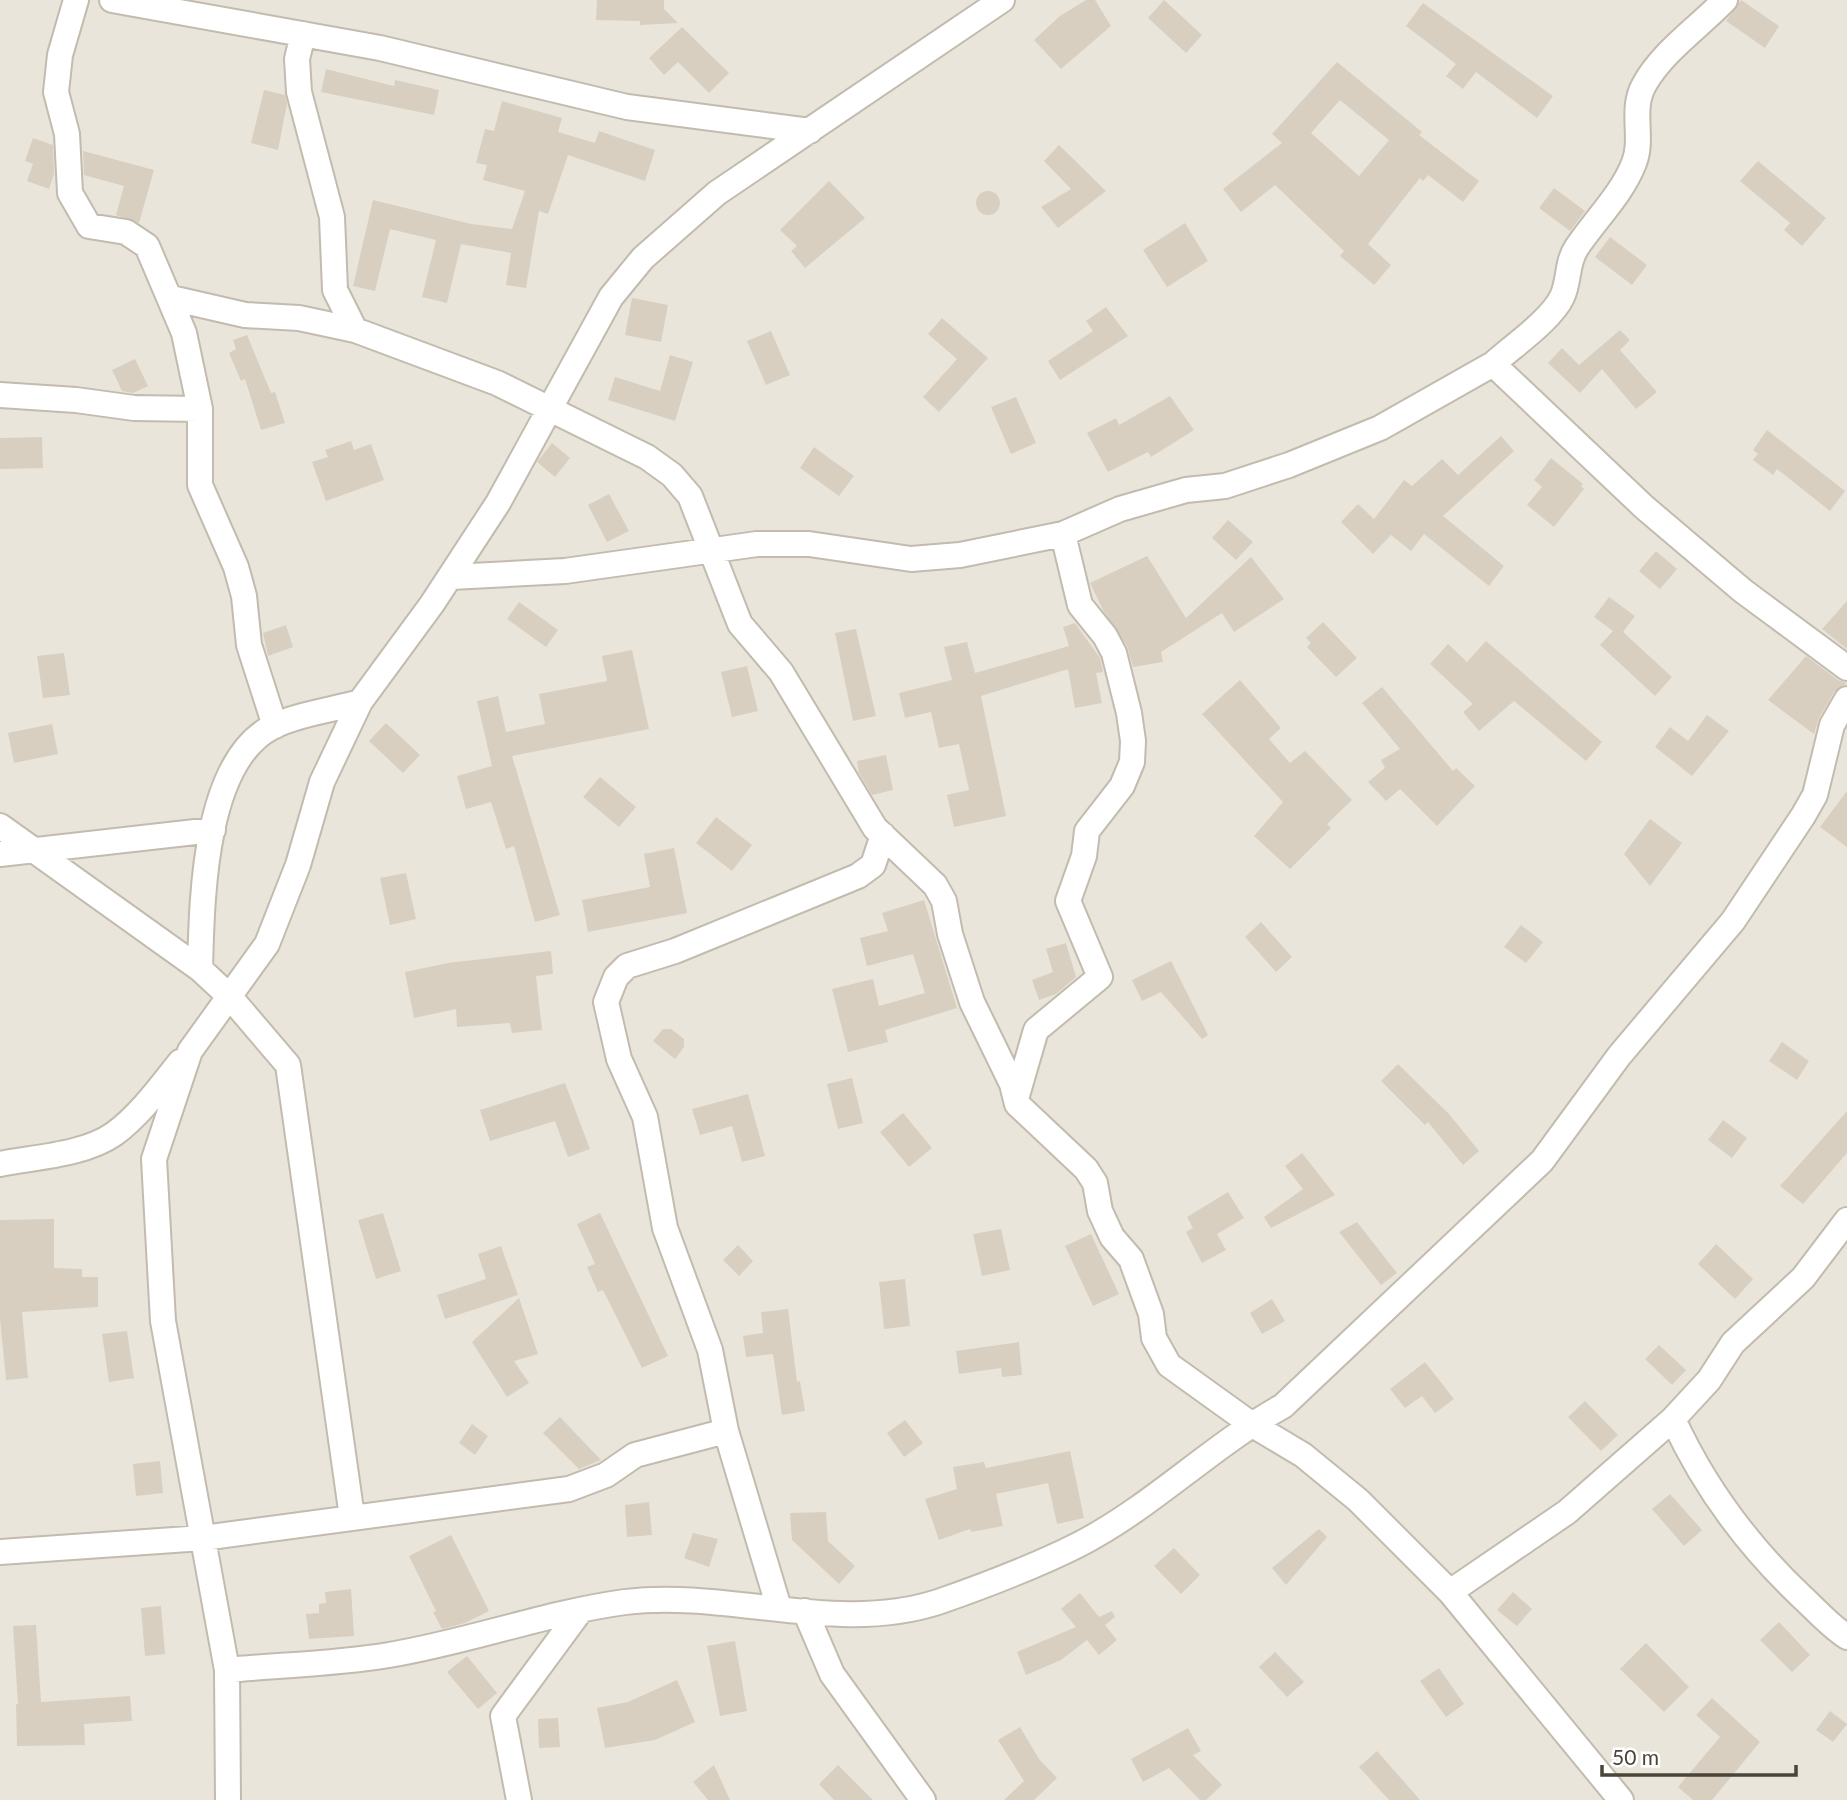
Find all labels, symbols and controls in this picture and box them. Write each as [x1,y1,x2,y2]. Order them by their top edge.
scale bar [1602,1734,1796,1778]
text: 50 m [1612,1744,1659,1769]

